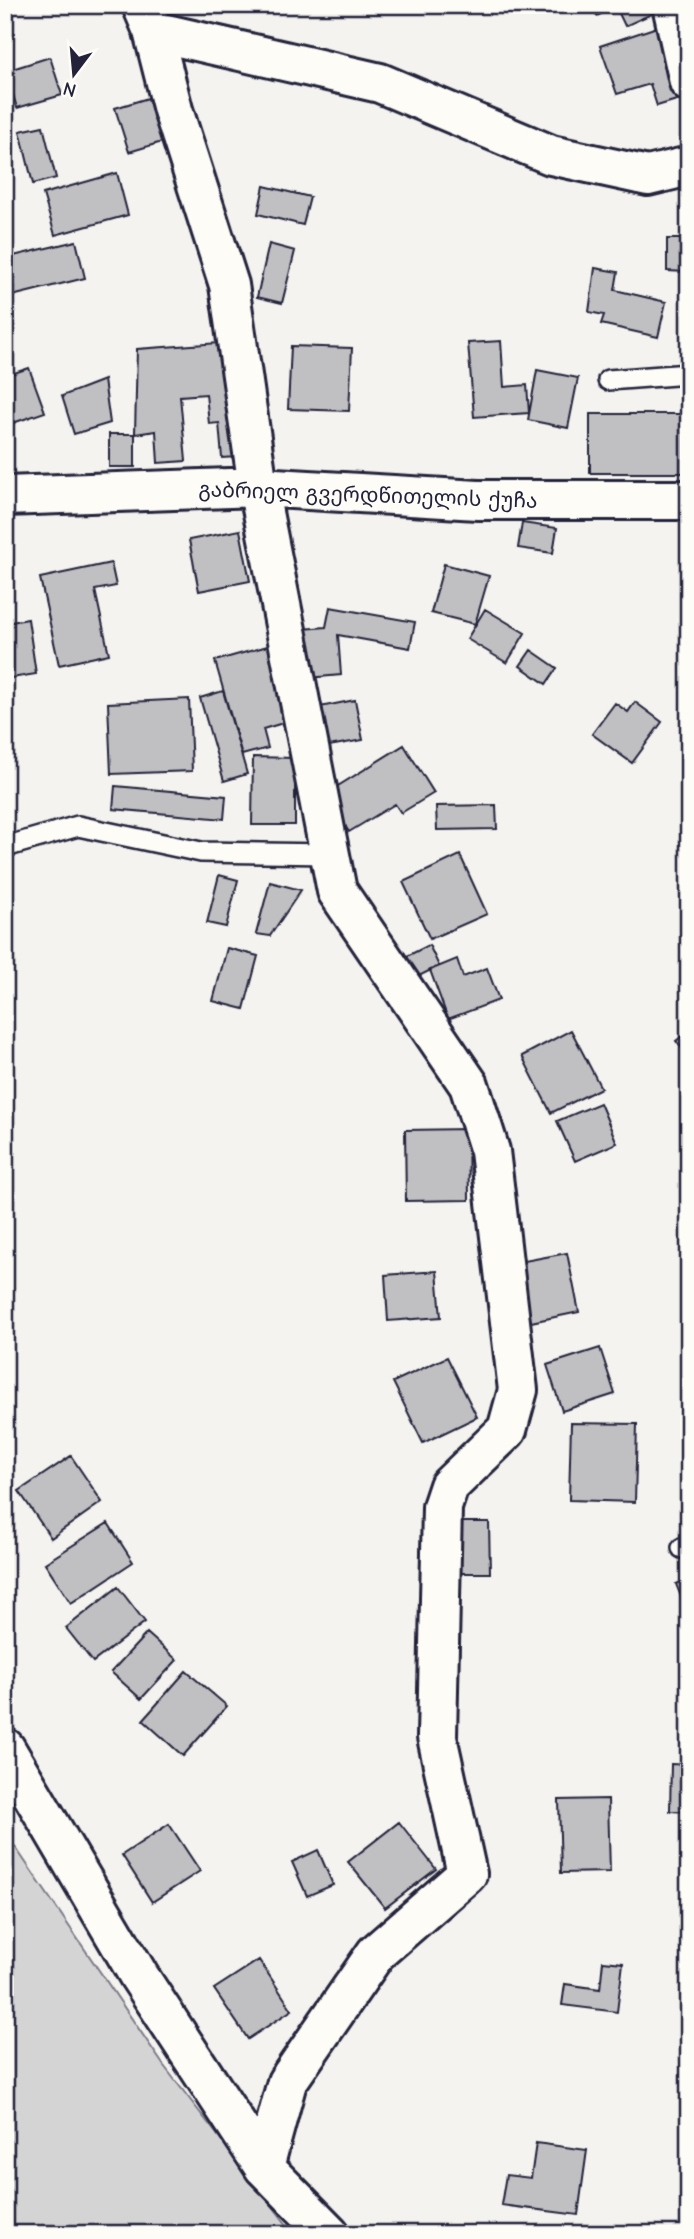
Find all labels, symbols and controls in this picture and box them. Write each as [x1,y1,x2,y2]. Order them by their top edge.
north arrow [38,38,108,108]
text: N [61,77,79,102]
street label: გაბრიელ გვერდწითელის ქუჩა [198,477,538,514]

